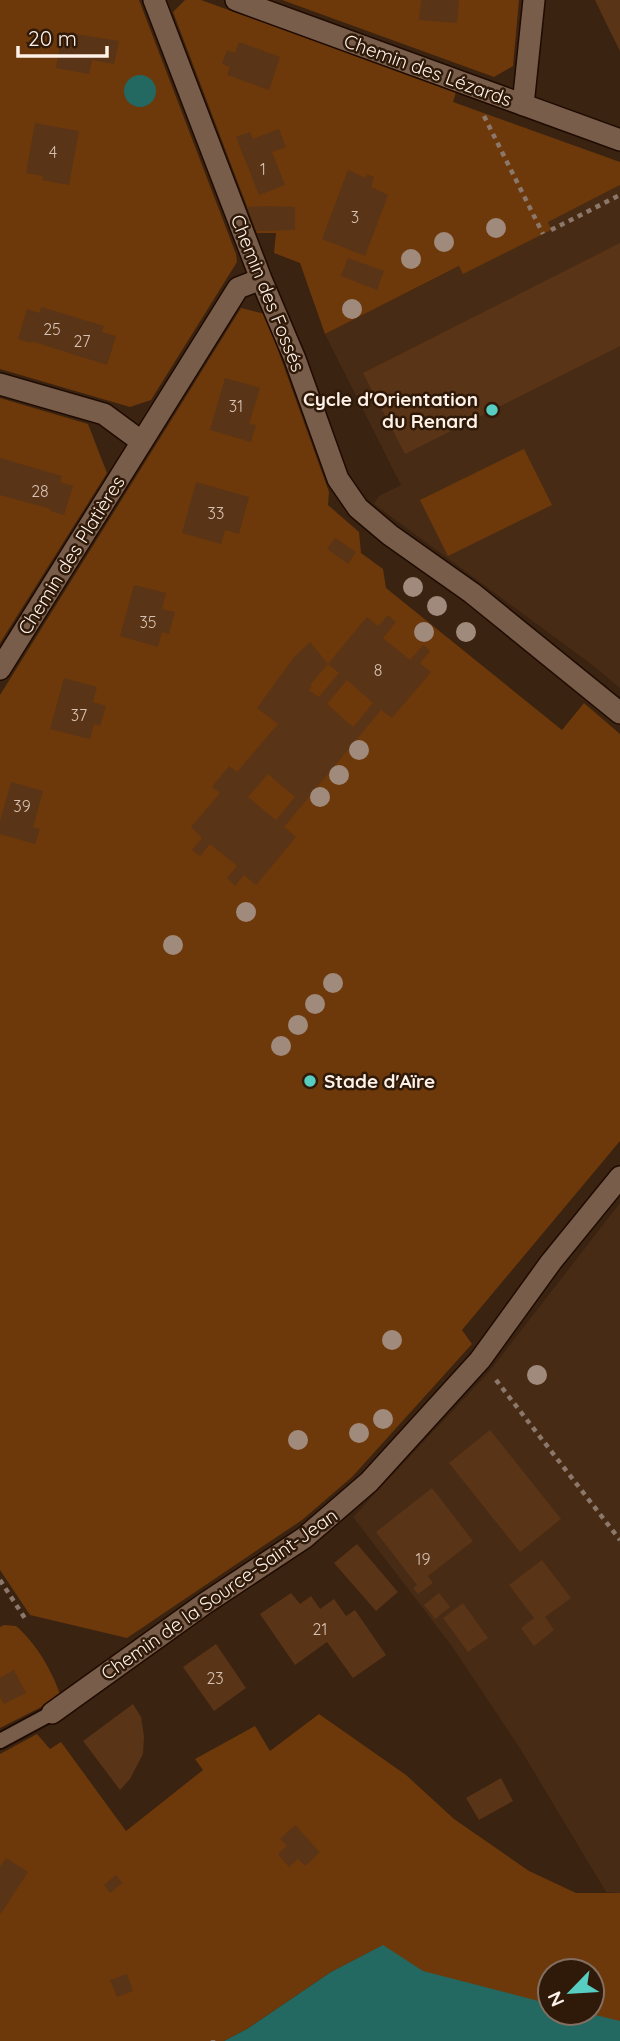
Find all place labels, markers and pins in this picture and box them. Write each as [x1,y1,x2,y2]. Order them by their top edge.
place label: Cycle d'Orientation du Renard [303,387,478,433]
marker: Cycle d'Orientation du Renard [484,402,500,418]
place label: Stade d'Aïre [324,1069,435,1093]
marker: Stade d'Aïre [302,1073,318,1089]

